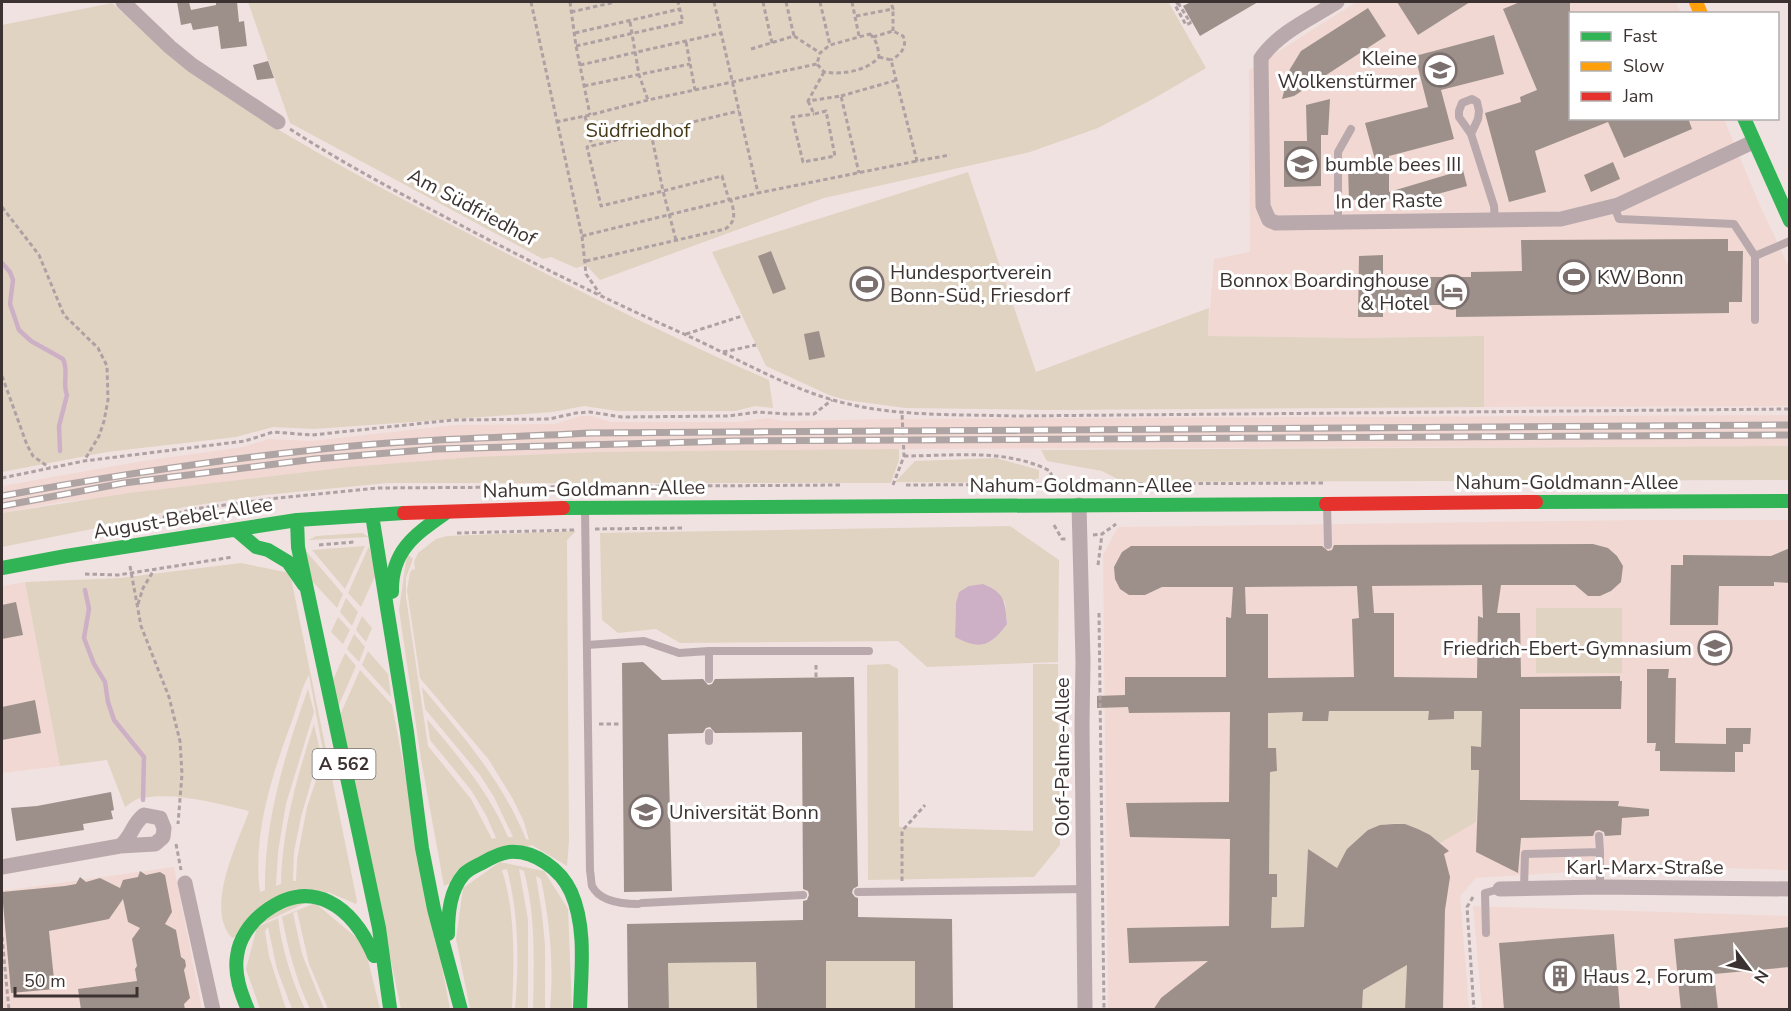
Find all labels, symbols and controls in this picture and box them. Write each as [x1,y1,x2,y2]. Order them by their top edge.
legend [1569,12,1779,120]
text: Fast [1623,24,1658,48]
place label: Kleine Wolkenstürmer [1278,45,1417,95]
school or university icon: Kleine Wolkenstürmer [1422,52,1458,88]
text: Slow [1623,54,1664,78]
text: Jam [1622,84,1654,108]
park label: Südfriedhof [586,117,691,144]
school or university icon: bumble bees III [1284,146,1320,182]
place label: bumble bees III [1325,151,1461,178]
street label: Am Südfriedhof [403,162,541,252]
street label: In der Raste [1335,187,1443,215]
place label: Hundesportverein Bonn-Süd, Friesdorf [890,259,1071,309]
sports icon: KW Bonn [1556,259,1592,295]
place label: KW Bonn [1597,264,1684,291]
sports icon: Hundesportverein Bonn-Süd, Friesdorf [849,266,885,302]
place label: Bonnox Boardinghouse & Hotel [1219,267,1429,317]
hotel icon: Bonnox Boardinghouse & Hotel [1434,274,1470,310]
street label: Nahum-Goldmann-Allee [1456,469,1678,496]
street label: Nahum-Goldmann-Allee [970,472,1192,499]
street label: Nahum-Goldmann-Allee [482,474,706,504]
street label: August-Bebel-Allee [91,490,275,546]
school or university icon: Friedrich-Ebert-Gymnasium [1697,630,1733,666]
place label: Friedrich-Ebert-Gymnasium [1443,635,1692,662]
street label: Olof-Palme-Allee [1049,677,1076,837]
road number: A 562 [312,749,376,779]
school or university icon: Universität Bonn [628,794,664,830]
place label: Universität Bonn [669,799,819,826]
street label: Karl-Marx-Straße [1566,854,1724,881]
north arrow [1719,939,1779,999]
building icon: Haus 2, Forum [1542,958,1578,994]
scale bar [15,960,136,998]
place label: Haus 2, Forum [1583,963,1714,990]
text: N [1748,966,1773,987]
text: 50 m [24,969,66,993]

